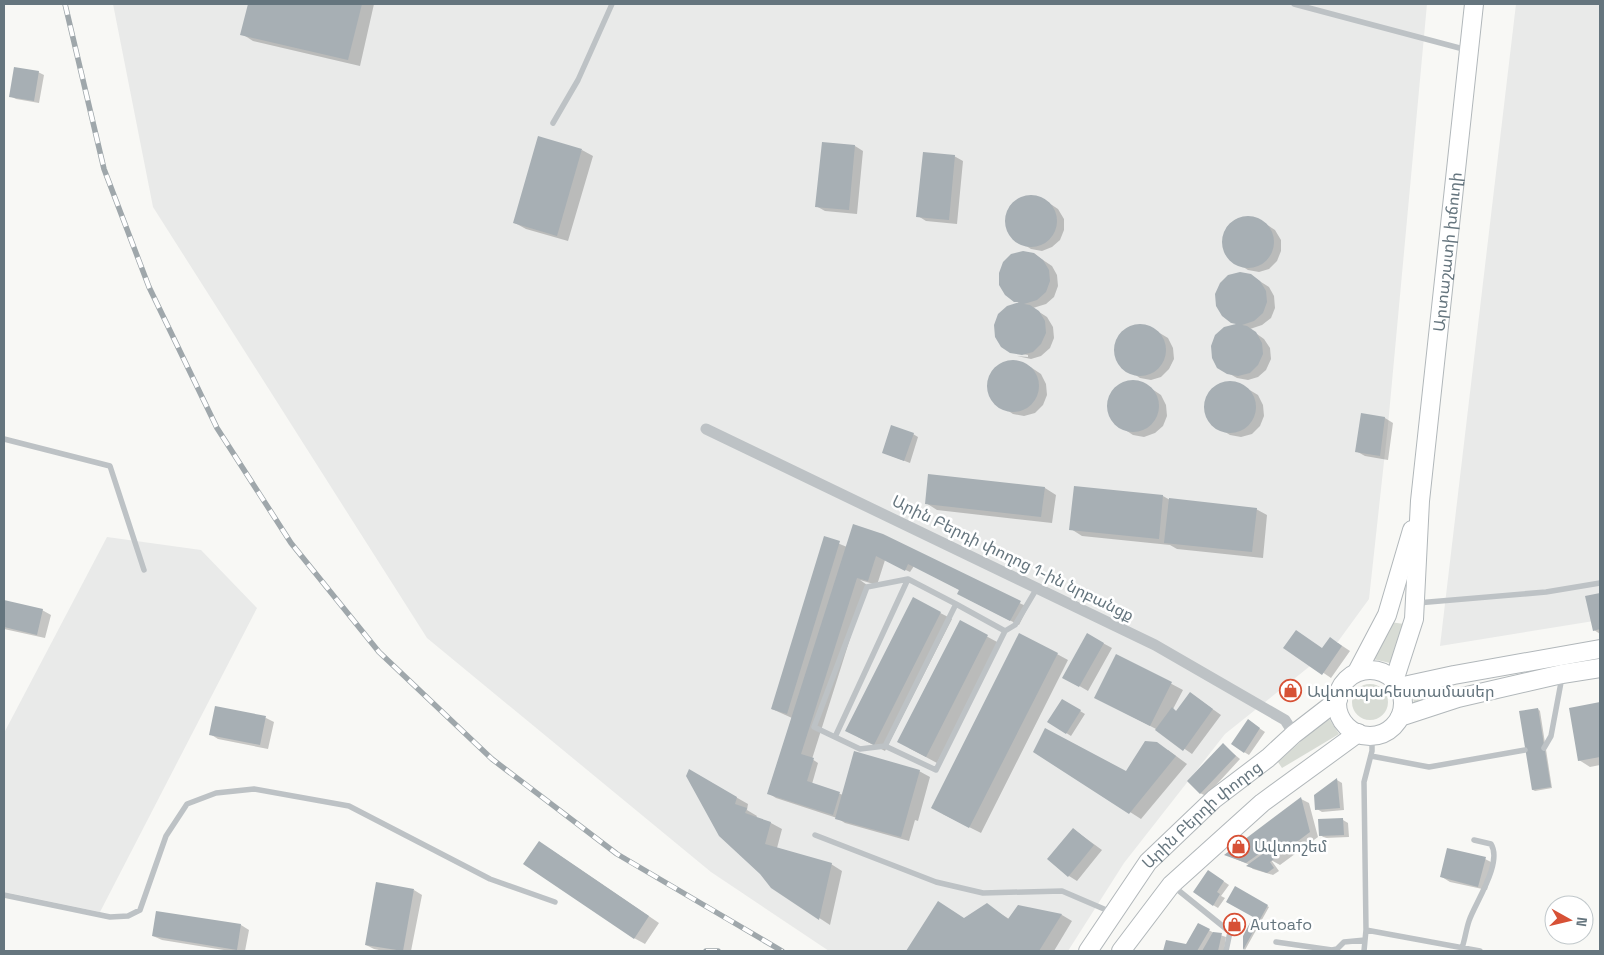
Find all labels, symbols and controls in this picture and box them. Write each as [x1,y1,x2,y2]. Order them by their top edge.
street label: Արտաշատի խճուղի [1428,171,1466,333]
street label: Արին Բերդի փողոց 1-ին նրբանցք [889,490,1137,626]
shop icon: Ավտոպահեստամասեր [1279,679,1303,703]
place label: Ավտոպահեստամասեր [1307,681,1494,702]
street label: Արին Բերդի փողոց [1137,756,1266,873]
shop icon: Ավտոշեմ [1226,834,1250,858]
place label: Ավտոշեմ [1254,836,1327,857]
north arrow [1544,895,1594,945]
shop icon: Autoafo [1222,912,1246,936]
place label: Autoafo [1250,914,1312,935]
text: N [1572,916,1591,928]

